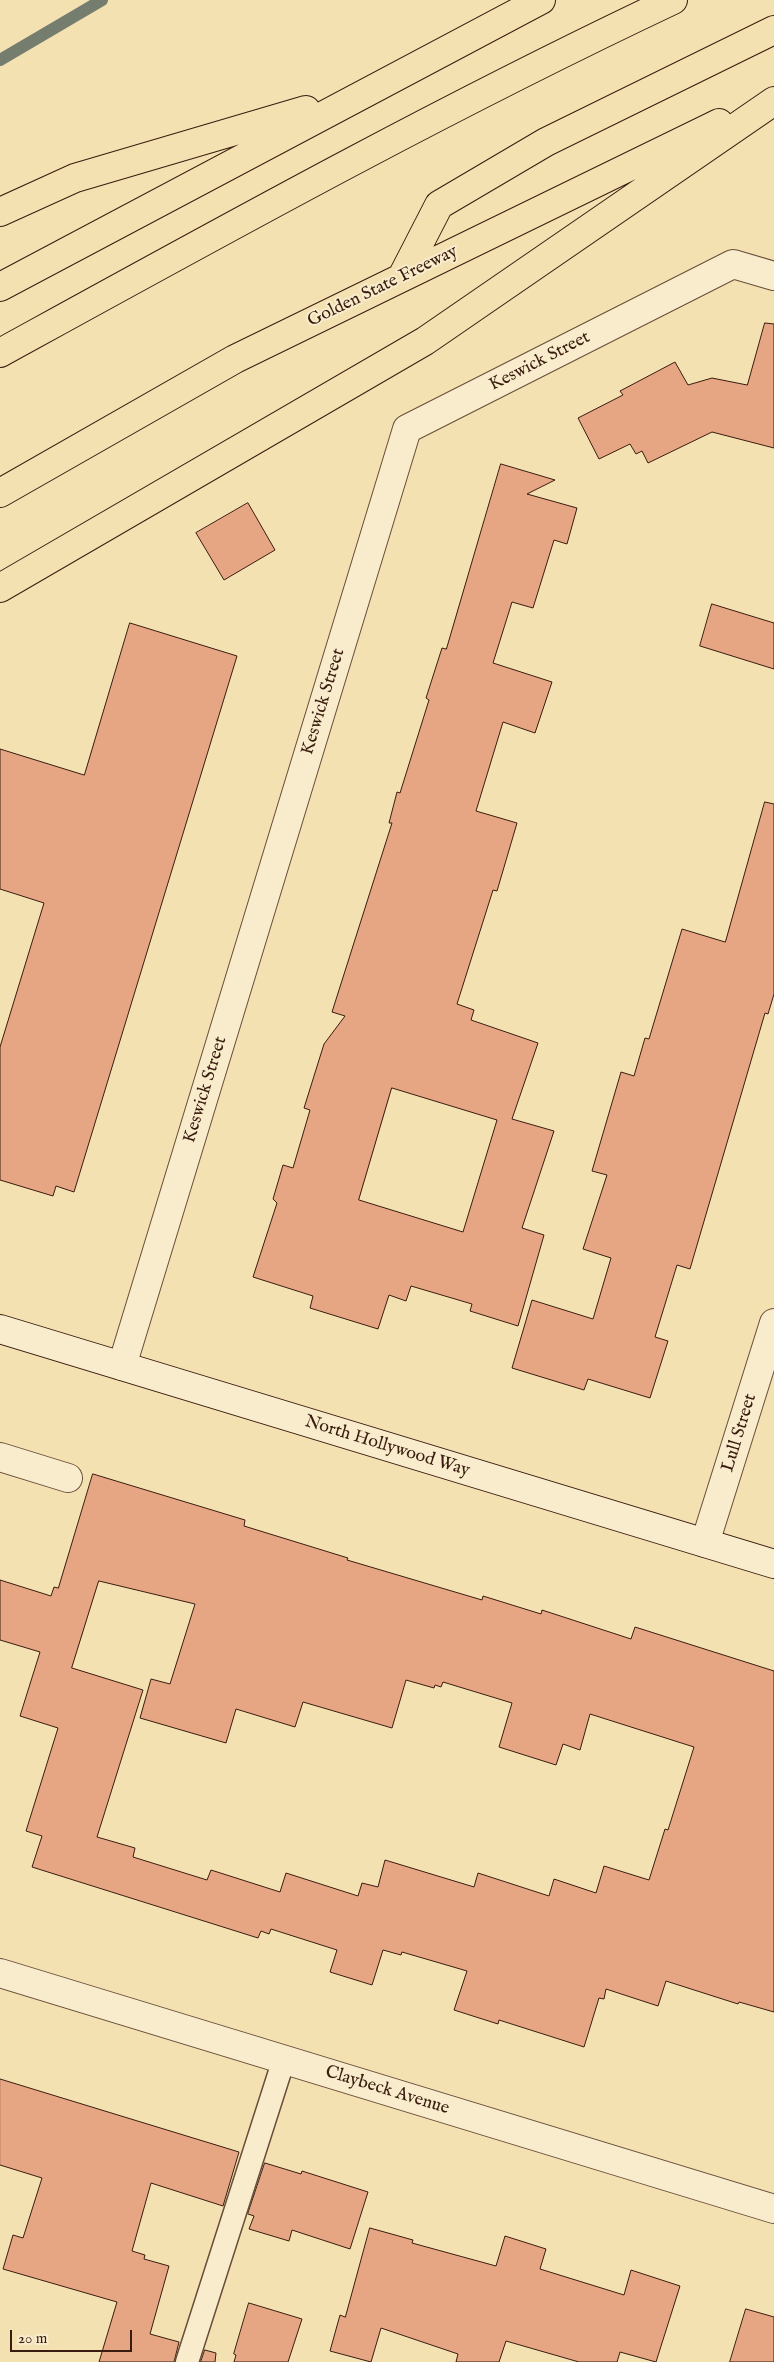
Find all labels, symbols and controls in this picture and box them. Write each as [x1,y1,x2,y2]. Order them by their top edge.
street label: Golden State Freeway [304,241,462,333]
street label: Keswick Street [486,327,594,397]
street label: Keswick Street [298,646,350,758]
street label: Keswick Street [180,1034,232,1146]
street label: Lull Street [718,1391,762,1475]
street label: North Hollywood Way [302,1412,472,1482]
street label: Claybeck Avenue [322,2062,452,2120]
scale bar [12,2320,135,2352]
text: 20 m [18,2329,47,2348]

